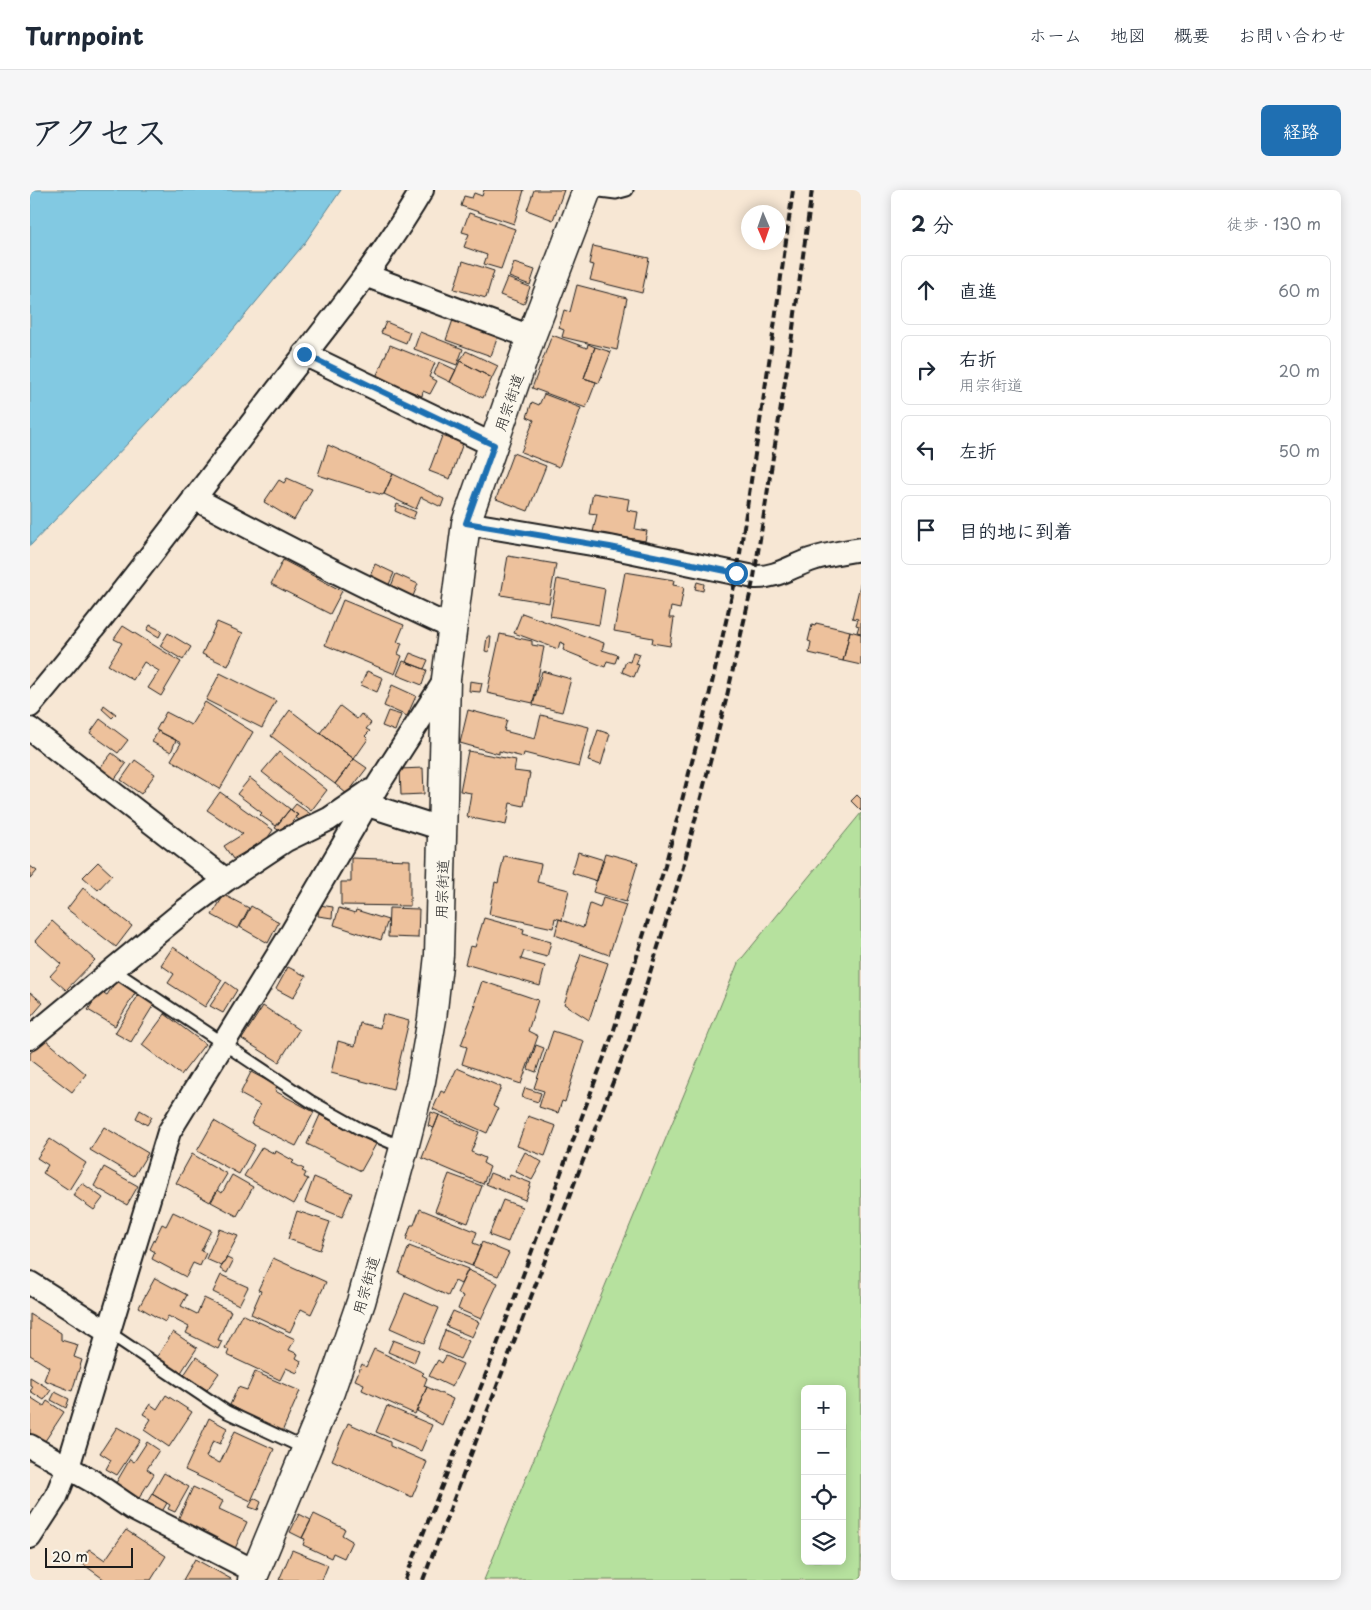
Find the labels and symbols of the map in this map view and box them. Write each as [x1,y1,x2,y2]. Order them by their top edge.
north arrow [741,205,786,250]
route end [293,343,316,366]
street label: 用宗街道 [487,370,529,434]
route start [725,562,748,585]
street label: 用宗街道 [428,859,454,919]
street label: 用宗街道 [346,1253,384,1317]
scale bar [45,1545,132,1568]

